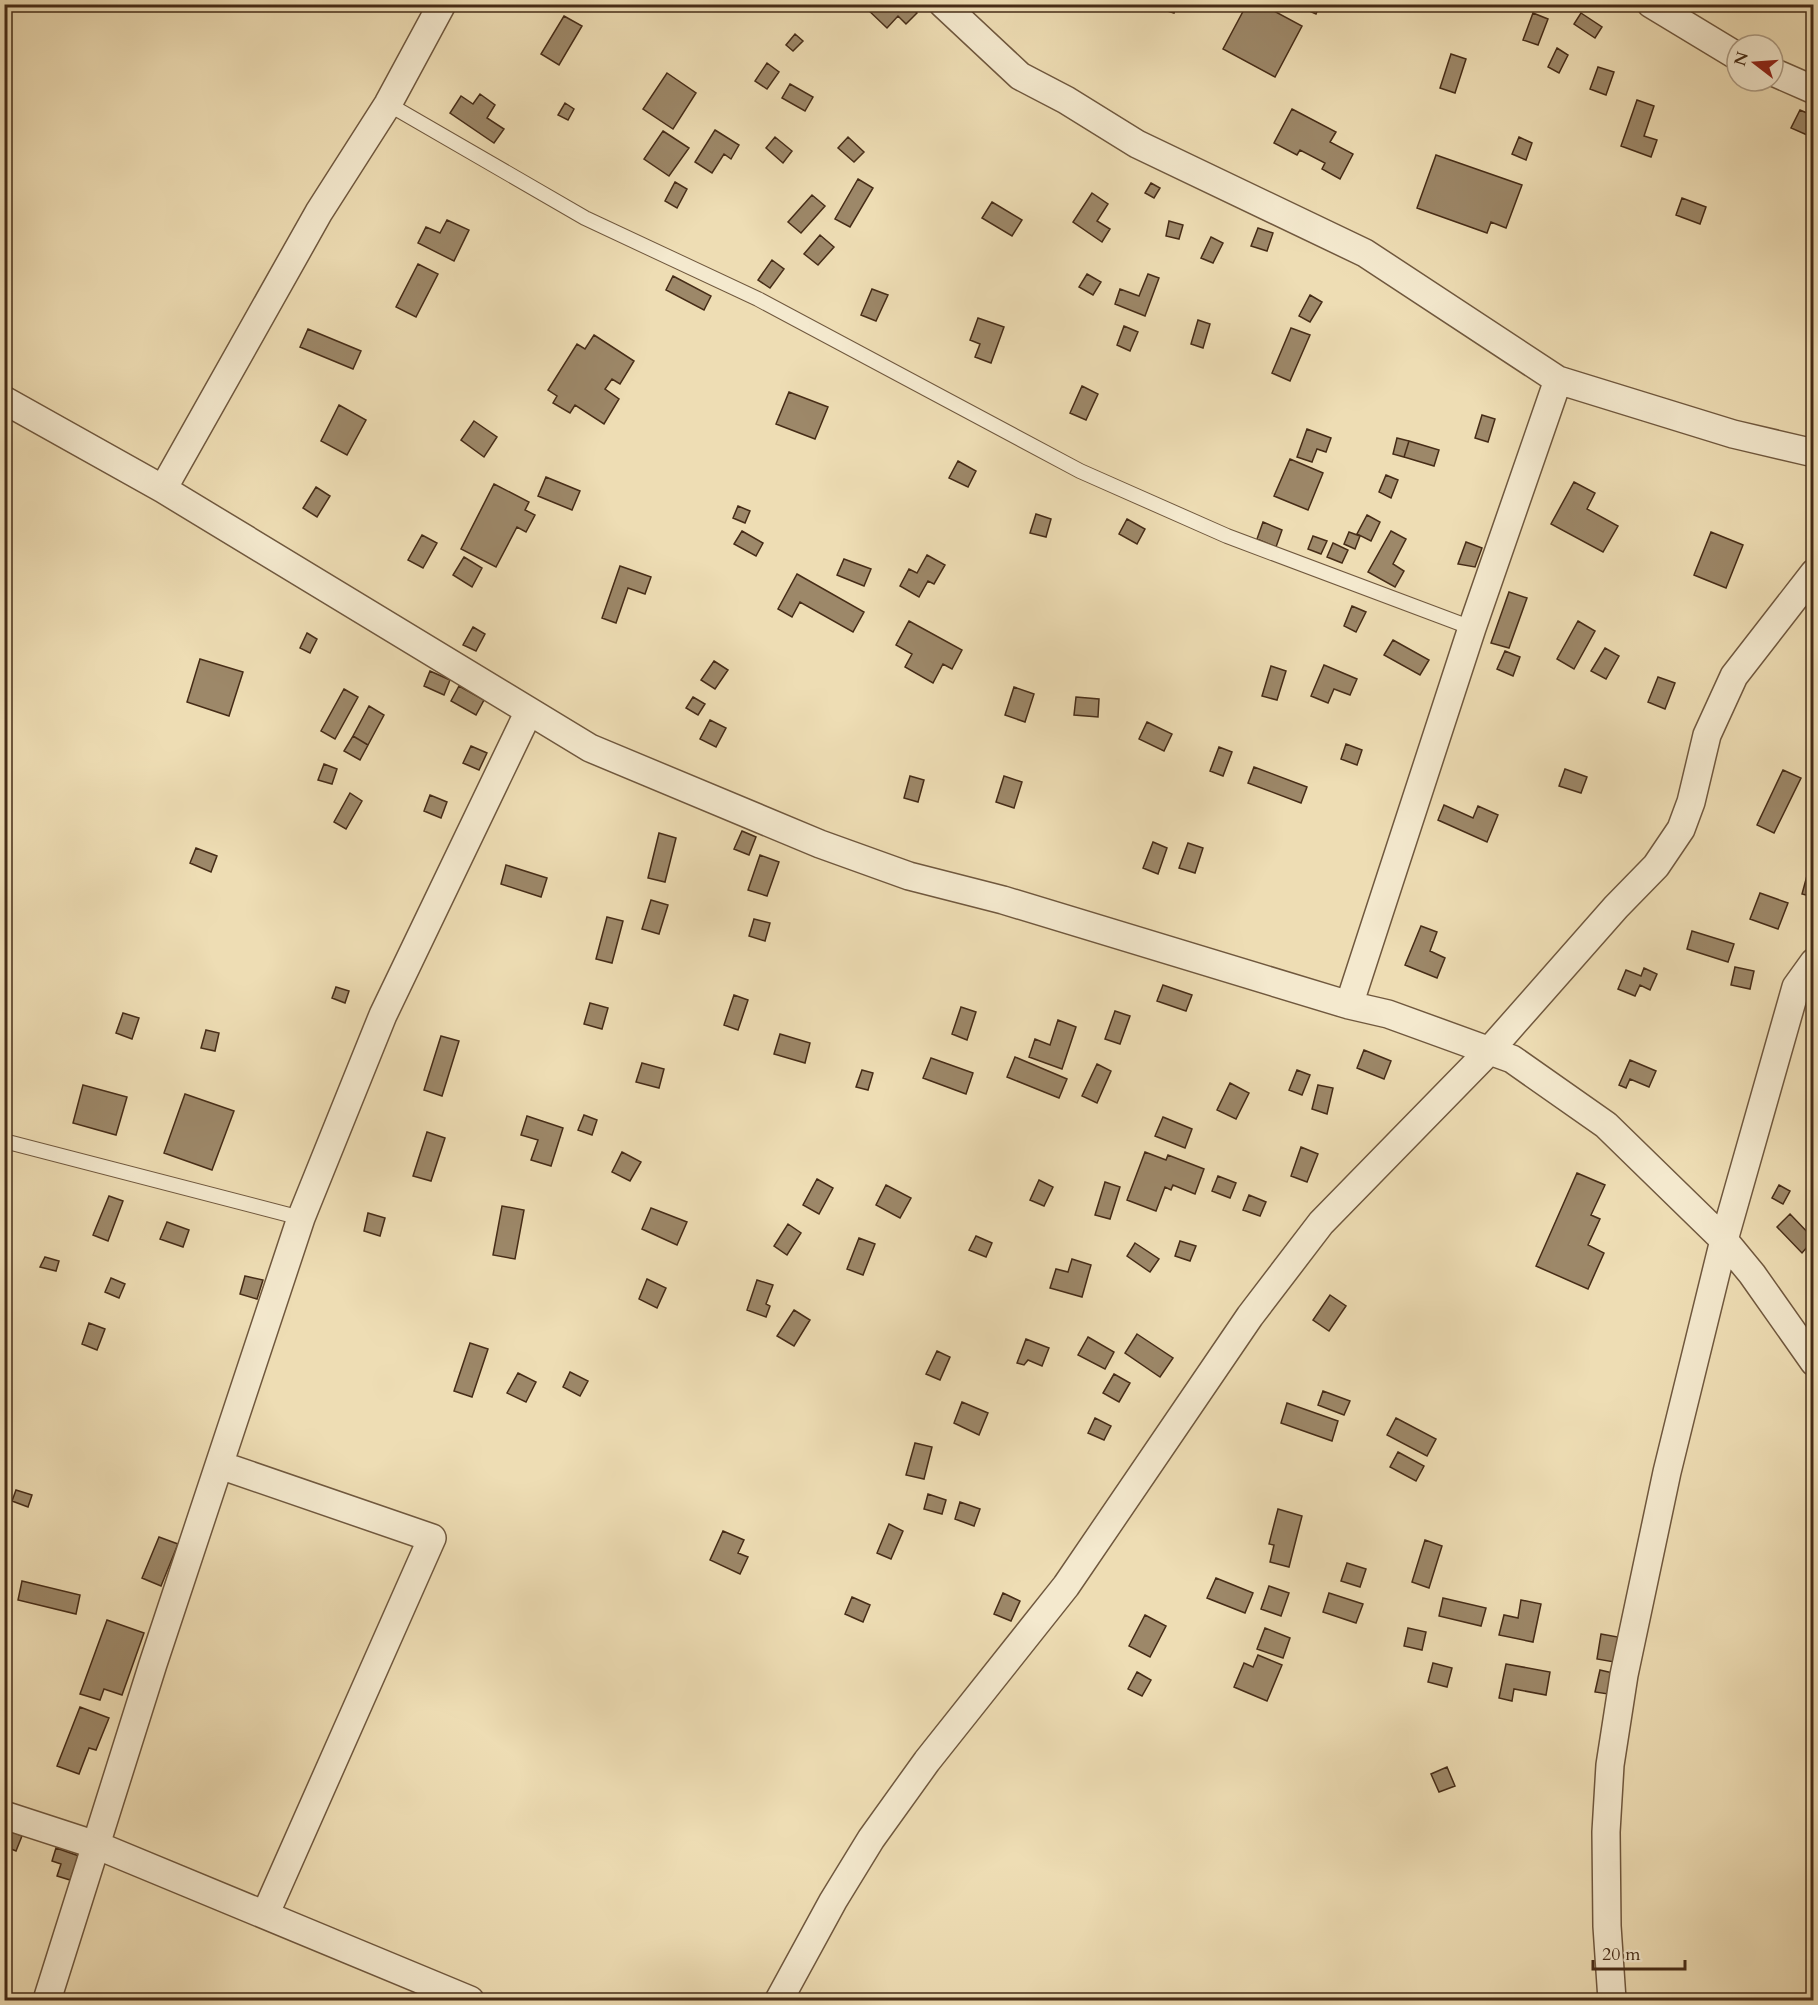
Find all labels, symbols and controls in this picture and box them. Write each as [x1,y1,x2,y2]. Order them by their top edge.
north arrow [1725,33,1785,93]
text: N [1729,49,1754,69]
scale bar [1593,1933,1684,1971]
text: 20 m [1602,1942,1641,1967]

